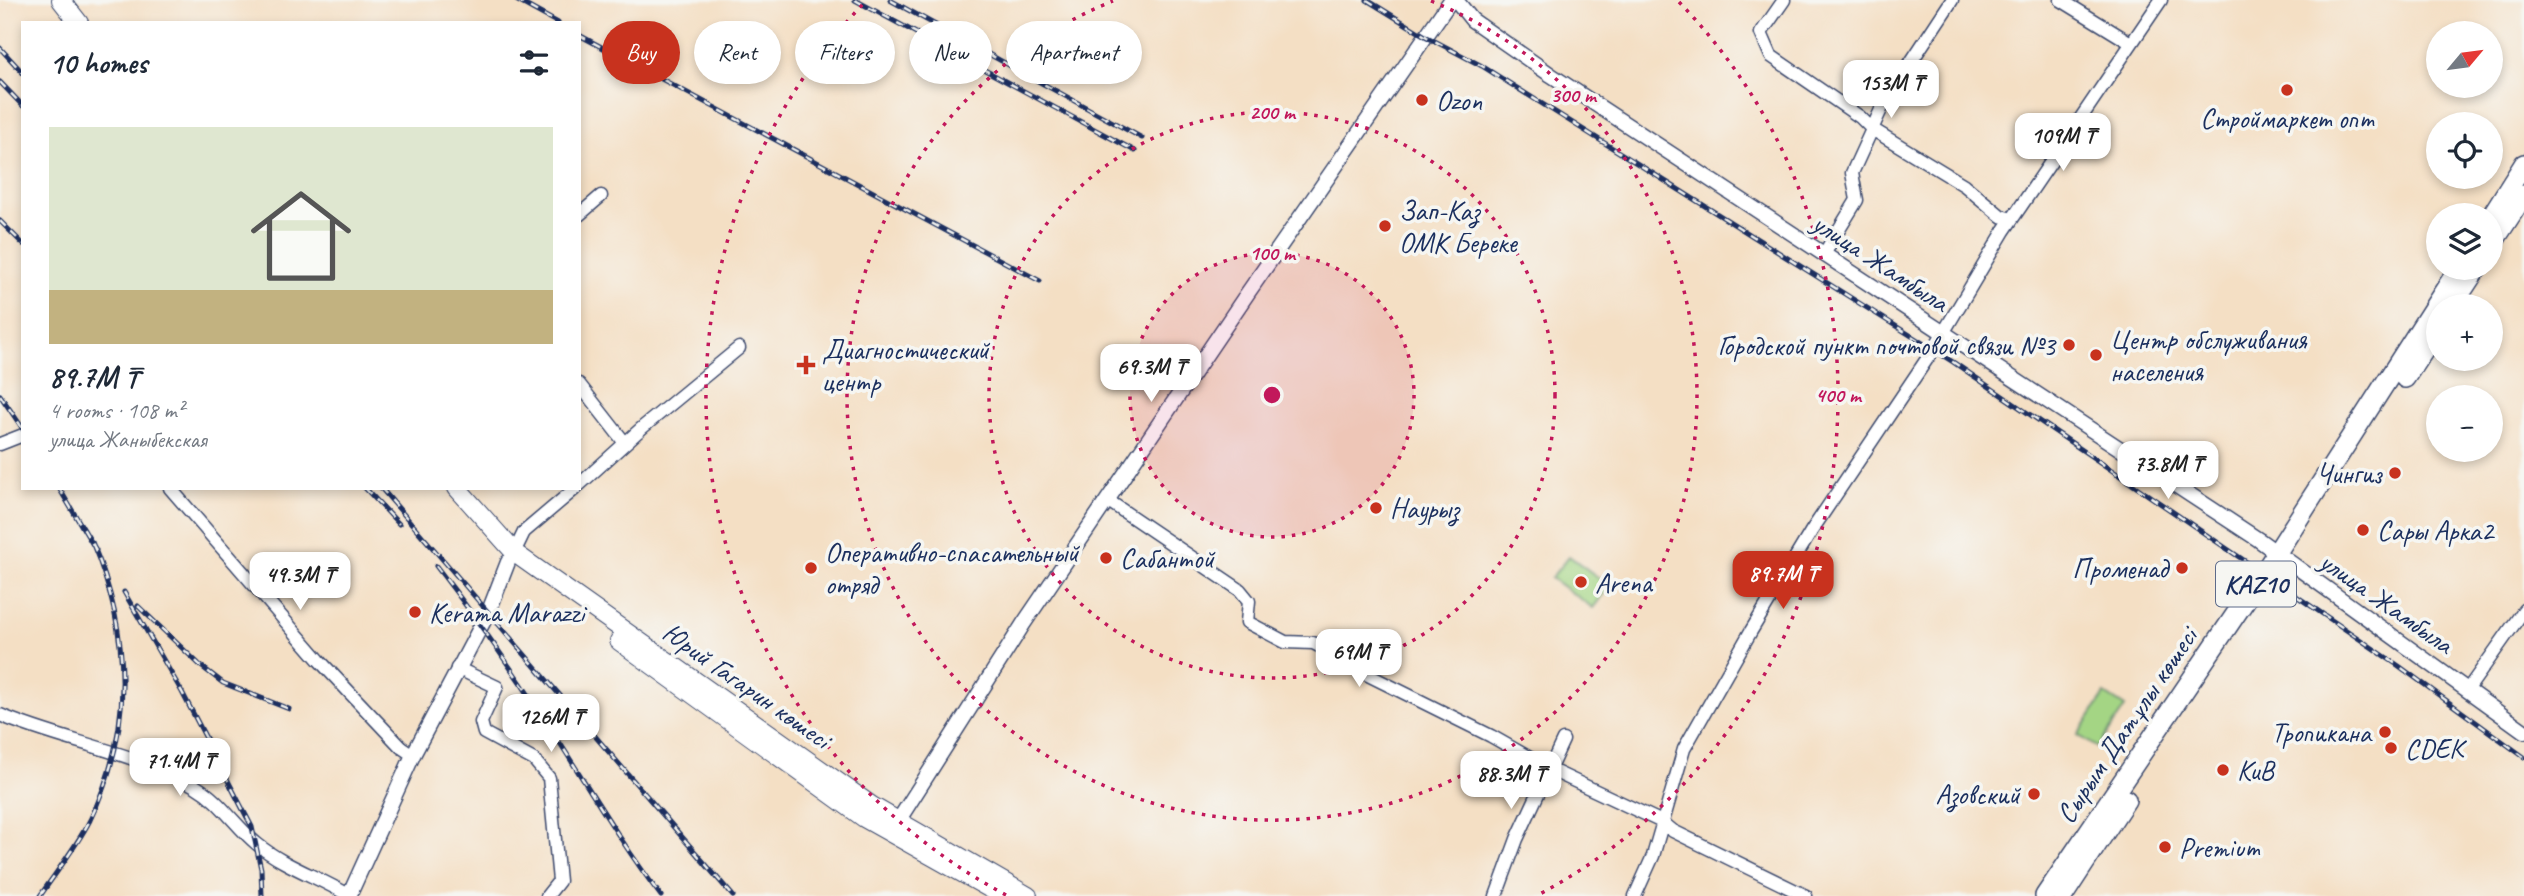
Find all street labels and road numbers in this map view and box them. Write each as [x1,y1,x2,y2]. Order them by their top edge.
street label: улица Жамбыла [1804,204,1957,320]
street label: улица Жамбыла [2311,542,2462,662]
road number: KAZ10 [2216,562,2296,606]
street label: Юрий Гагарин көшесі [656,615,841,758]
street label: Сырым Датұлы көшесі [2048,618,2207,830]

